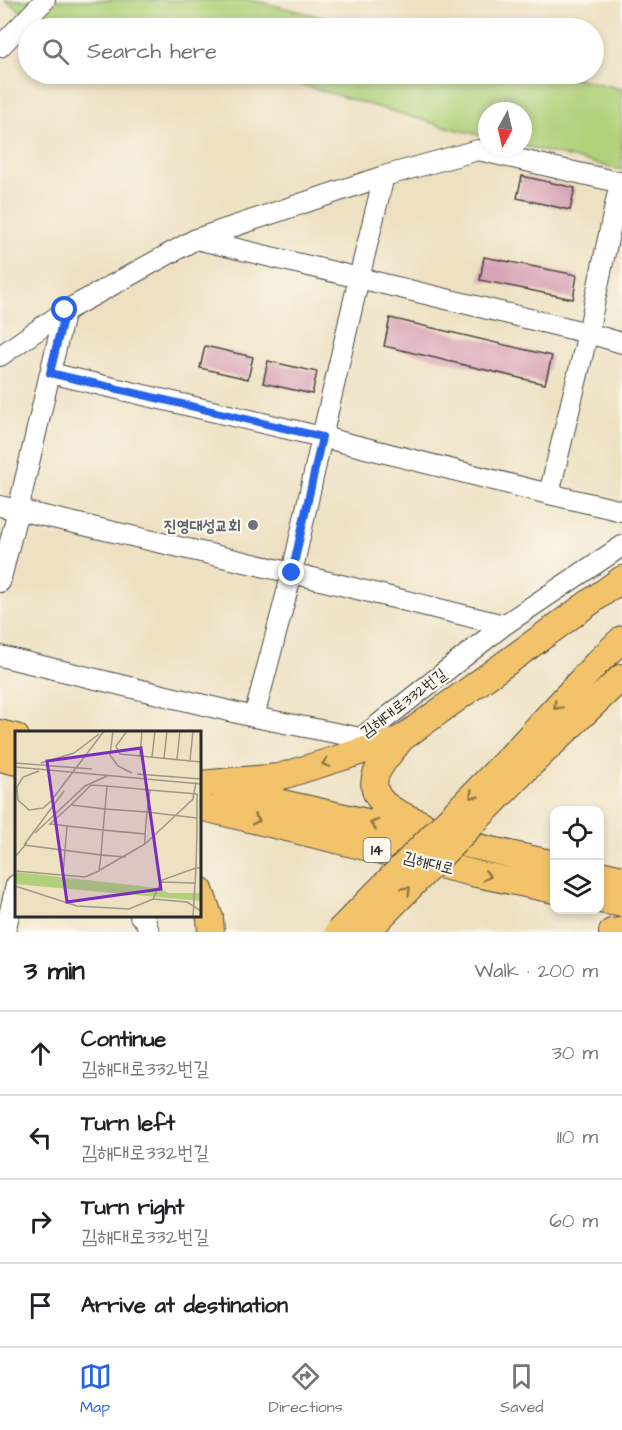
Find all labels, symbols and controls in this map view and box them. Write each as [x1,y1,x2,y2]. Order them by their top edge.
search box [18,18,604,84]
icon: search [39,35,72,68]
text: Search here [87,36,217,67]
north arrow [478,102,532,156]
route start [51,296,77,322]
place label: 진영대성교회 [164,515,241,537]
marker: 진영대성교회 [246,518,260,532]
route end [278,559,304,585]
street label: 김해대로332번길 [356,663,451,742]
one-way arrow [553,699,564,710]
inset map [15,731,201,917]
one-way arrow [321,755,332,768]
one-way arrow [469,787,480,798]
map controls [550,806,604,914]
button: locate [550,806,604,860]
one-way arrow [251,813,261,826]
one-way arrow [370,819,380,832]
road number: 14 [364,838,391,862]
street label: 김해대로 [401,846,456,880]
button: layers [550,860,604,914]
one-way arrow [481,869,491,882]
one-way arrow [399,887,410,898]
text: 3 min [24,953,85,989]
text: Walk · 200 m [475,957,598,985]
text: Continue [81,1024,166,1055]
icon: ahead [24,1037,57,1070]
text: 30 m [552,1039,598,1067]
text: 김해대로332번길 [81,1055,209,1083]
text: Turn left [81,1108,175,1139]
icon: left [24,1121,57,1154]
text: 110 m [557,1123,598,1151]
text: 김해대로332번길 [81,1139,209,1167]
text: Turn right [81,1192,184,1223]
icon: right [24,1205,57,1238]
text: 60 m [549,1207,598,1235]
text: 김해대로332번길 [81,1223,209,1251]
icon: arrive [24,1289,57,1322]
text: Arrive at destination [81,1290,288,1321]
tab: Map [79,1360,112,1418]
tab: Directions [269,1360,343,1418]
tab: Saved [500,1360,543,1418]

